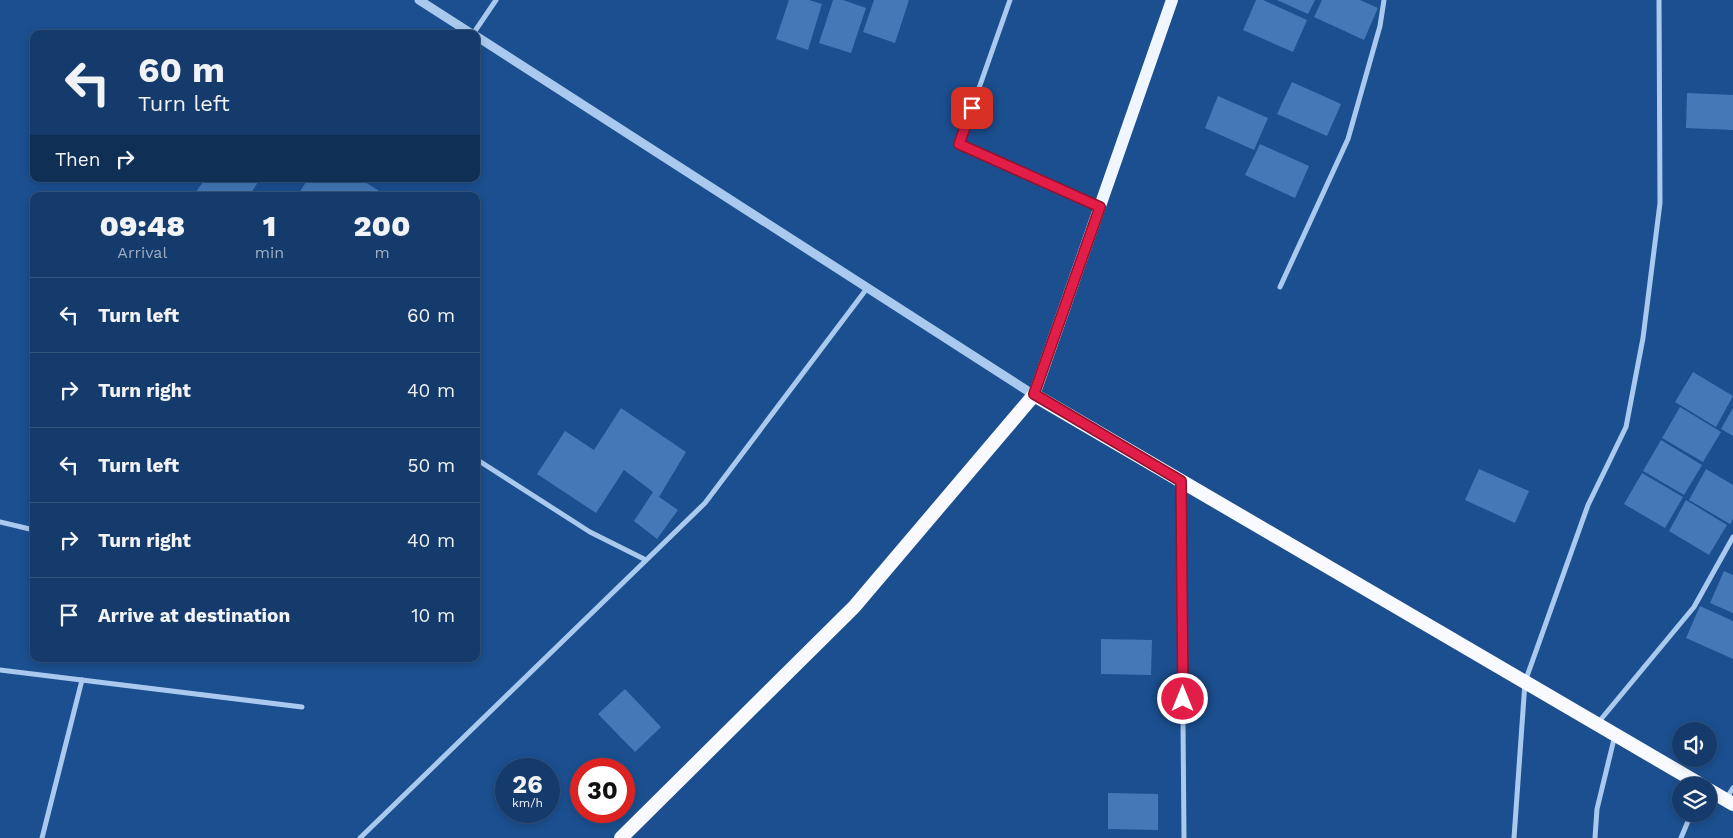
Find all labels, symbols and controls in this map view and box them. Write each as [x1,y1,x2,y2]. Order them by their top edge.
text: 60 m [138,49,225,91]
icon: left [55,50,120,115]
pin [951,87,993,129]
text: Turn left [138,91,230,116]
icon: arrive [958,94,986,122]
icon: right [111,145,139,173]
text: Then [55,148,101,171]
text: 09:48 [99,208,185,243]
text: 1 [263,208,276,243]
text: 200 [353,208,411,243]
text: Arrival [117,243,167,262]
text: min [255,243,284,262]
text: m [374,243,390,262]
icon: left [55,301,83,329]
text: Turn left [98,304,179,327]
text: 60 m [407,304,455,327]
icon: right [55,376,83,404]
text: Turn right [98,379,191,402]
text: 40 m [407,379,455,402]
icon: left [55,451,83,479]
text: Turn left [98,454,179,477]
text: 50 m [408,454,455,477]
icon: right [55,526,83,554]
text: Turn right [98,529,191,552]
text: 40 m [407,529,455,552]
icon: arrive [55,601,83,629]
text: Arrive at destination [98,604,290,627]
text: 10 m [411,604,455,627]
position arrow [1156,672,1208,724]
map controls [1672,722,1717,822]
button: sound [1672,722,1717,767]
speed limit sign: 30 [570,758,635,823]
text: 26 [512,770,543,799]
button: layers [1672,777,1717,822]
text: km/h [512,796,543,810]

